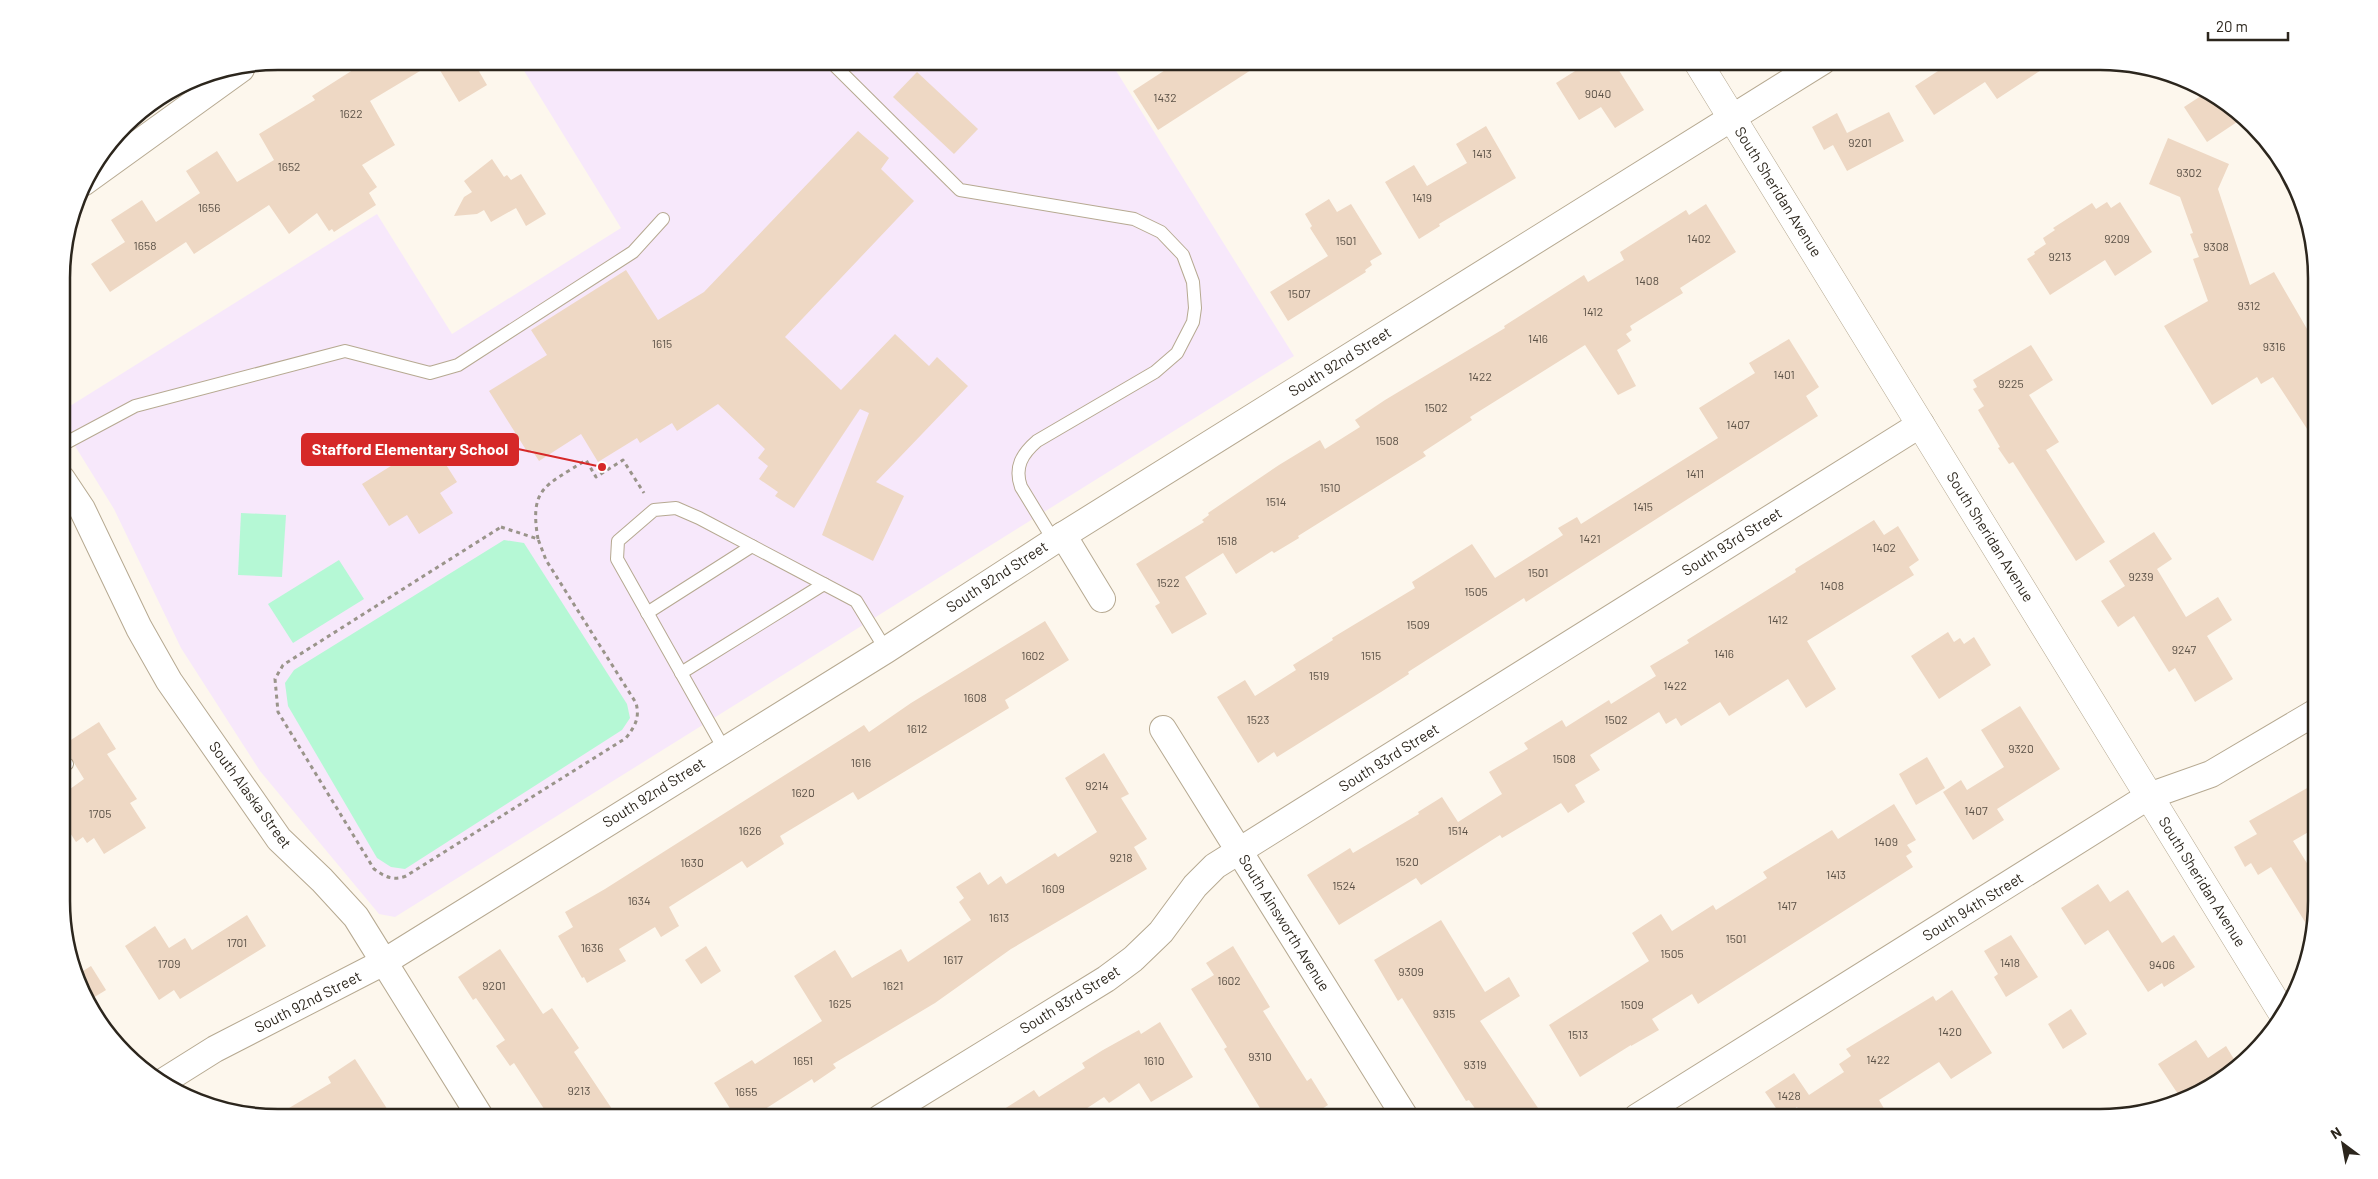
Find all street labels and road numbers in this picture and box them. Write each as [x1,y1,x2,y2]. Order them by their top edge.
street label: South Sheridan Avenue [1731,123,1826,260]
street label: South 92nd Street [1285,322,1394,400]
street label: South Sheridan Avenue [1943,468,2038,605]
street label: South 93rd Street [1678,503,1785,579]
street label: South 92nd Street [942,537,1051,616]
street label: South 93rd Street [1335,719,1442,795]
street label: South Alaska Street [206,737,296,851]
street label: South 92nd Street [599,753,708,831]
street label: South Sheridan Avenue [2155,813,2250,950]
street label: South Ainsworth Avenue [1235,851,1334,994]
street label: South 94th Street [1919,868,2026,944]
street label: South 93rd Street [1016,961,1123,1037]
street label: South 92nd Street [251,966,364,1036]

